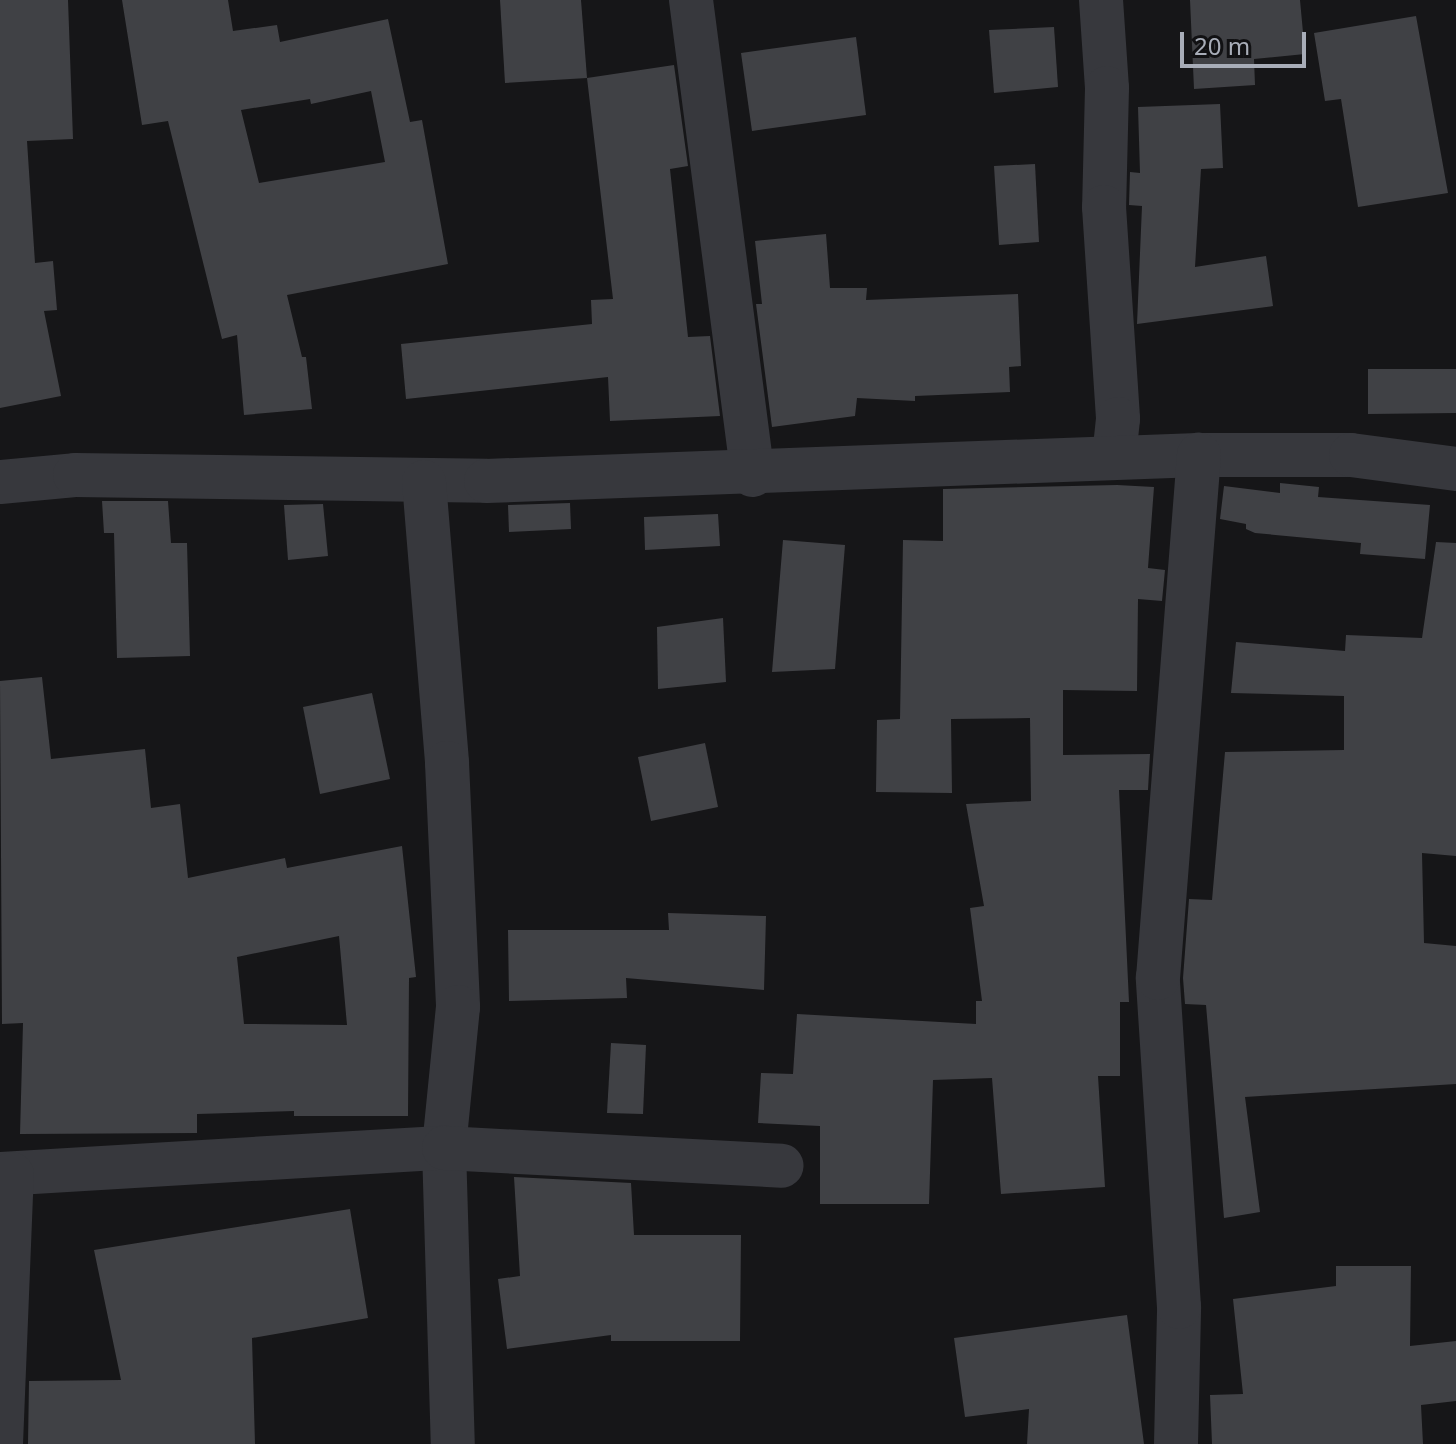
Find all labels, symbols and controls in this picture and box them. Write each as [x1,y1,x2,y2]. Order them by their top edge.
scale bar [1184,16,1310,66]
text: 20 m [1194,29,1250,62]

